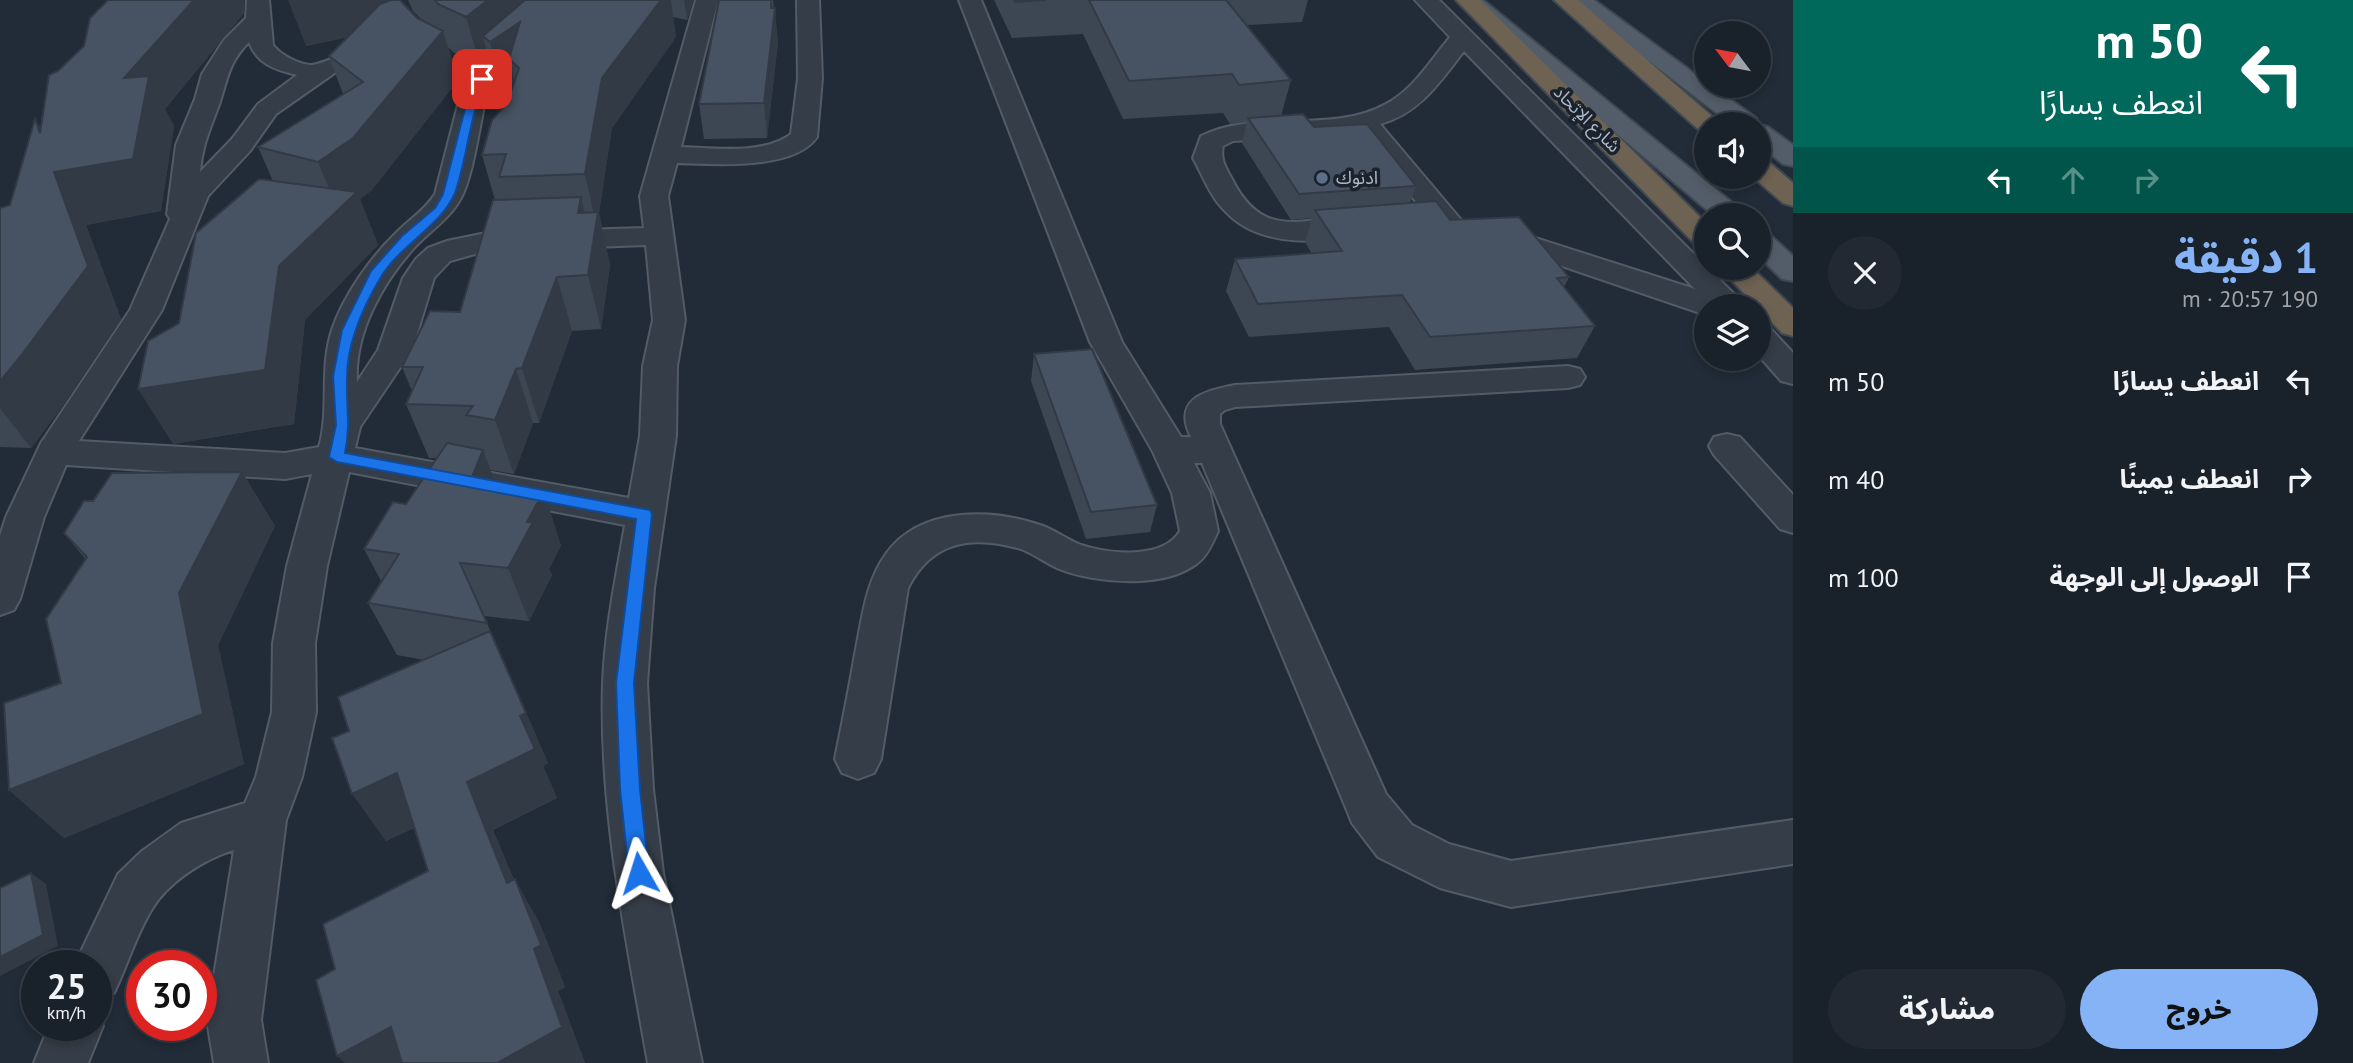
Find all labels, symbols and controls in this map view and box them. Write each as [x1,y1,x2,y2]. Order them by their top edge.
text: 50 m [2096,8,2203,72]
north arrow [1694,21,1771,98]
map controls [1694,21,1771,371]
icon: left [2227,28,2318,119]
pin [452,49,512,109]
icon: arrive [463,60,501,98]
street label: شارع الإتحاد [1547,80,1626,159]
text: انعطف يسارًا [2039,81,2203,123]
button: sound [1694,112,1771,189]
icon: left [1981,161,2019,199]
icon: ahead [2054,161,2092,199]
icon: right [2127,161,2165,199]
place label: ادنوك [1336,166,1378,189]
marker: ادنوك [1314,170,1330,186]
button: search [1694,203,1771,280]
text: 1 دقيقة [2174,230,2318,285]
button: close [1828,236,1902,310]
text: 190 m · 20:57 [2182,284,2318,313]
button: layers [1694,294,1771,371]
icon: left [2280,362,2318,400]
text: انعطف يسارًا [2113,364,2259,397]
text: 50 m [1828,365,1884,398]
icon: right [2280,460,2318,498]
text: انعطف يمينًا [2119,462,2259,495]
text: 40 m [1828,463,1884,496]
icon: arrive [2280,558,2318,596]
text: الوصول إلى الوجهة [2050,560,2259,593]
text: 100 m [1828,561,1899,594]
position arrow [602,836,676,910]
speed limit sign: 30 [126,950,217,1041]
text: 25 [47,963,86,1009]
button: مشاركة [1828,969,2066,1049]
button: خروج [2080,969,2318,1049]
text: km/h [47,1001,86,1024]

